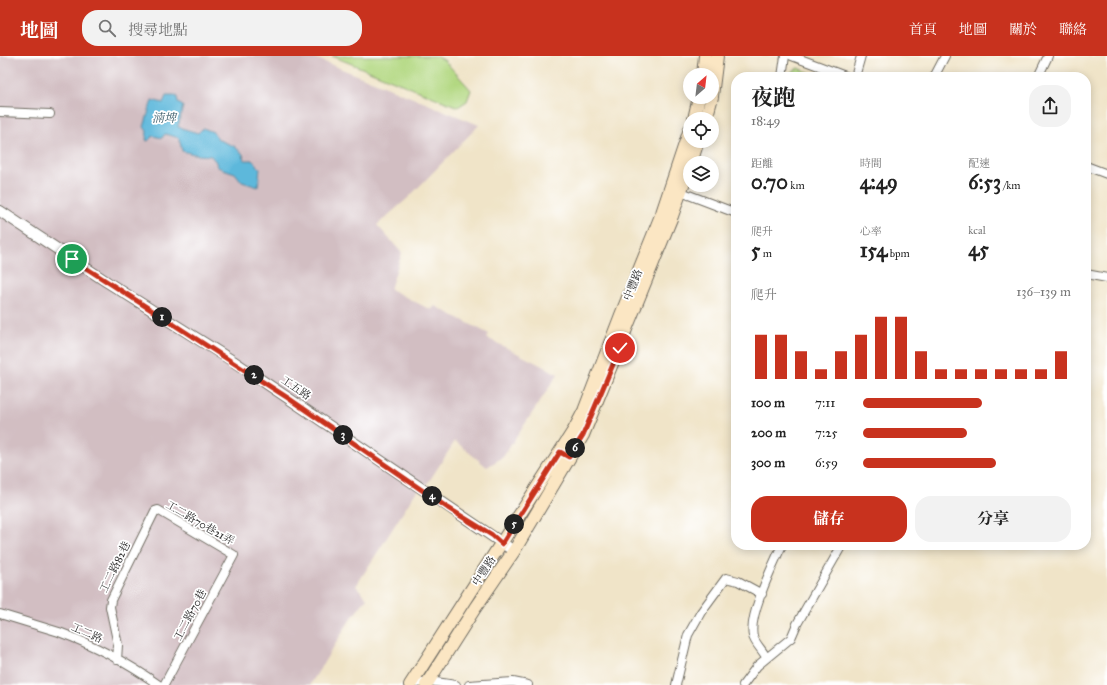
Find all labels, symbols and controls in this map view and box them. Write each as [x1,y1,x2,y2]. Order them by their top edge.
search box [82,10,362,46]
icon: search [96,17,118,39]
text: 地圖 [20,19,58,42]
text: 搜尋地點 [128,21,188,39]
text: 首頁 [909,21,937,38]
text: 地圖 [959,21,987,38]
text: 關於 [1009,21,1037,38]
text: 聯絡 [1059,21,1087,38]
north arrow [683,68,719,104]
map controls [683,68,719,192]
text: 夜跑 [751,84,795,111]
button: share [1029,85,1071,127]
water label: 湳埤 [152,111,178,125]
button: locate [683,112,719,148]
text: 18:49 [751,113,781,129]
button: layers [683,156,719,192]
text: 距離 [751,157,773,170]
text: 時間 [860,157,882,170]
text: 配速 [968,157,990,170]
text: 0.70 [751,170,788,194]
text: 4:49 [860,170,898,194]
text: 6:53 [968,170,1001,194]
text: km [788,179,805,192]
text: /km [1001,179,1021,192]
text: kcal [968,224,986,237]
text: 爬升 [751,225,773,238]
text: 心率 [860,225,882,238]
text: 45 [968,237,989,261]
text: 5 [751,238,760,262]
text: 154 [860,238,887,262]
pin [55,242,89,276]
text: m [760,247,772,260]
text: bpm [887,247,910,260]
icon: arrive [61,248,83,270]
street label: 中豐路 [621,267,645,303]
text: 136–139 m [1016,284,1071,300]
text: 爬升 [751,287,777,303]
pin: 1 [152,307,172,327]
text: 1 [160,310,164,323]
pin [603,331,637,365]
icon: check [609,337,631,359]
pin: 2 [244,365,264,385]
text: 2 [251,368,257,381]
street label: 工五路 [279,373,313,403]
text: 100 m [751,395,785,411]
text: 7:11 [815,395,835,411]
pin: 3 [333,425,353,445]
text: 200 m [751,425,786,441]
text: 7:25 [815,425,838,441]
text: 3 [341,428,345,441]
pin: 6 [565,438,585,458]
text: 6 [572,441,578,454]
text: 300 m [751,455,785,471]
text: 6:59 [815,455,838,471]
pin: 4 [422,486,442,506]
text: 4 [429,489,435,502]
button: 儲存 [751,496,907,542]
button: 分享 [915,496,1071,542]
street label: 工二路70巷21弄 [163,498,237,548]
pin: 5 [504,514,524,534]
text: 5 [511,517,517,530]
street label: 工二路82巷 [97,539,133,595]
street label: 中豐路 [470,554,498,588]
street label: 工二路70巷 [171,587,209,643]
street label: 工二路 [69,620,105,646]

